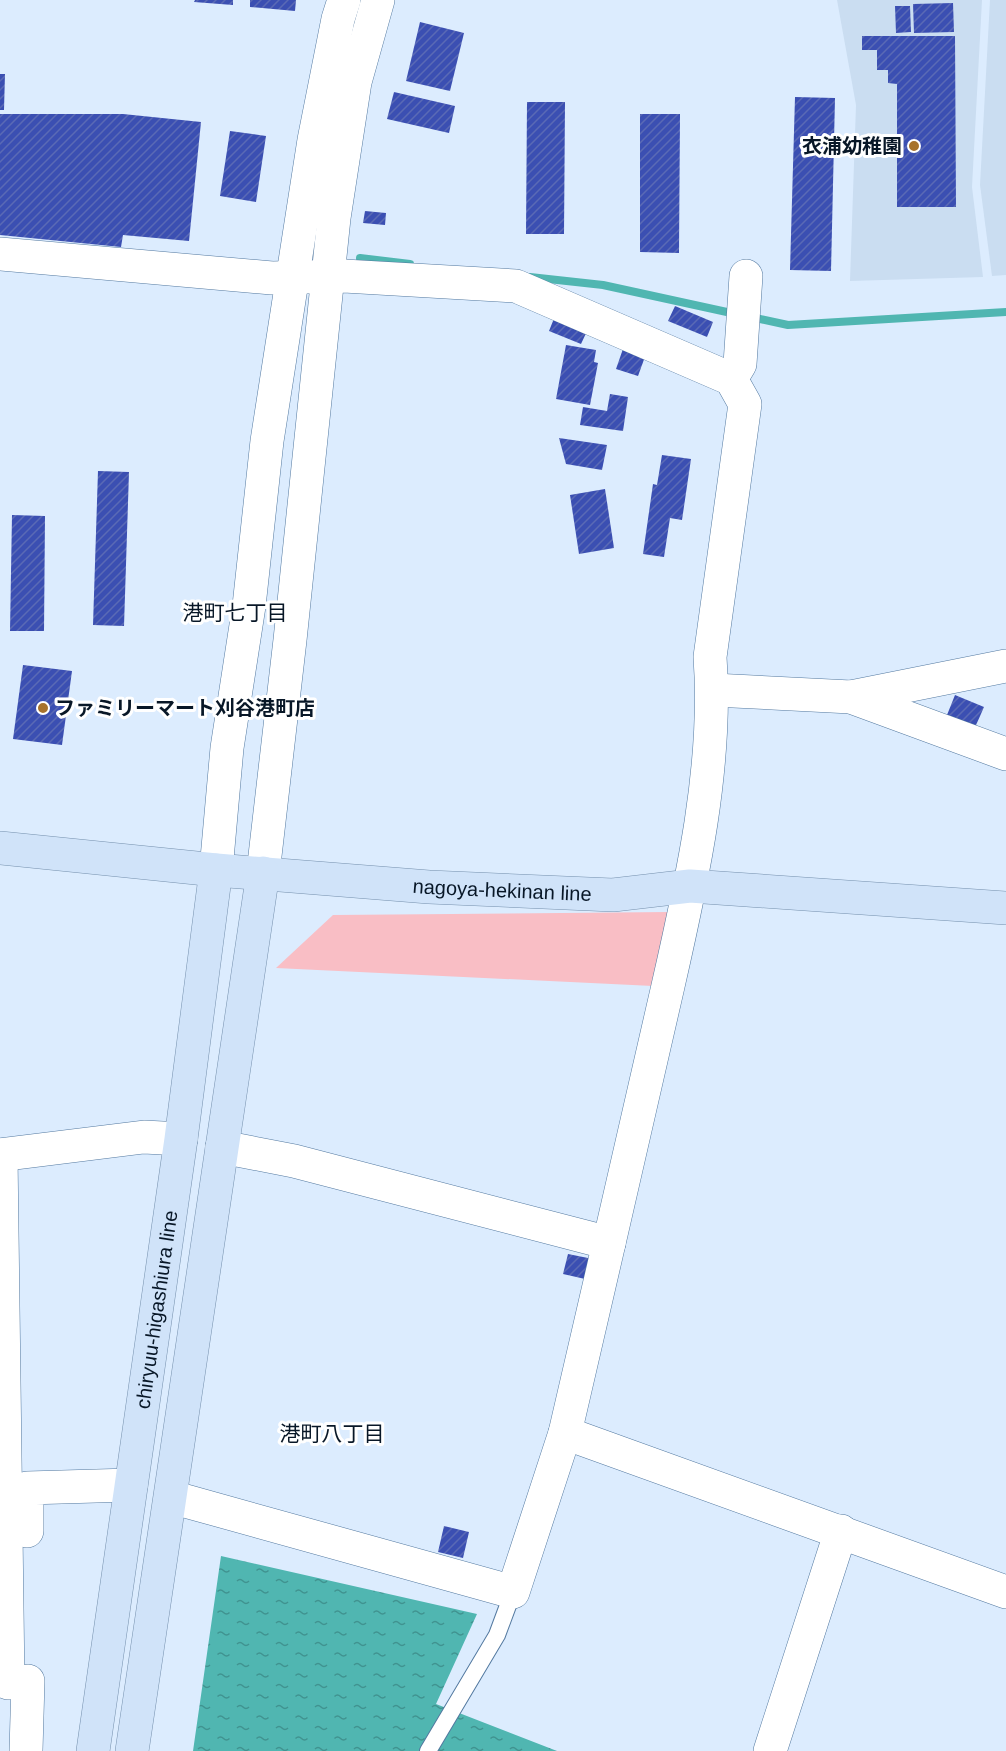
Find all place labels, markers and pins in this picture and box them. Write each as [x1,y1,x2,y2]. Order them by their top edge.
place label: 衣浦幼稚園 [802,135,902,157]
marker: 衣浦幼稚園 [907,139,921,153]
place label: ファミリーマート刈谷港町店 [55,697,315,719]
marker: ファミリーマート刈谷港町店 [36,701,50,715]

